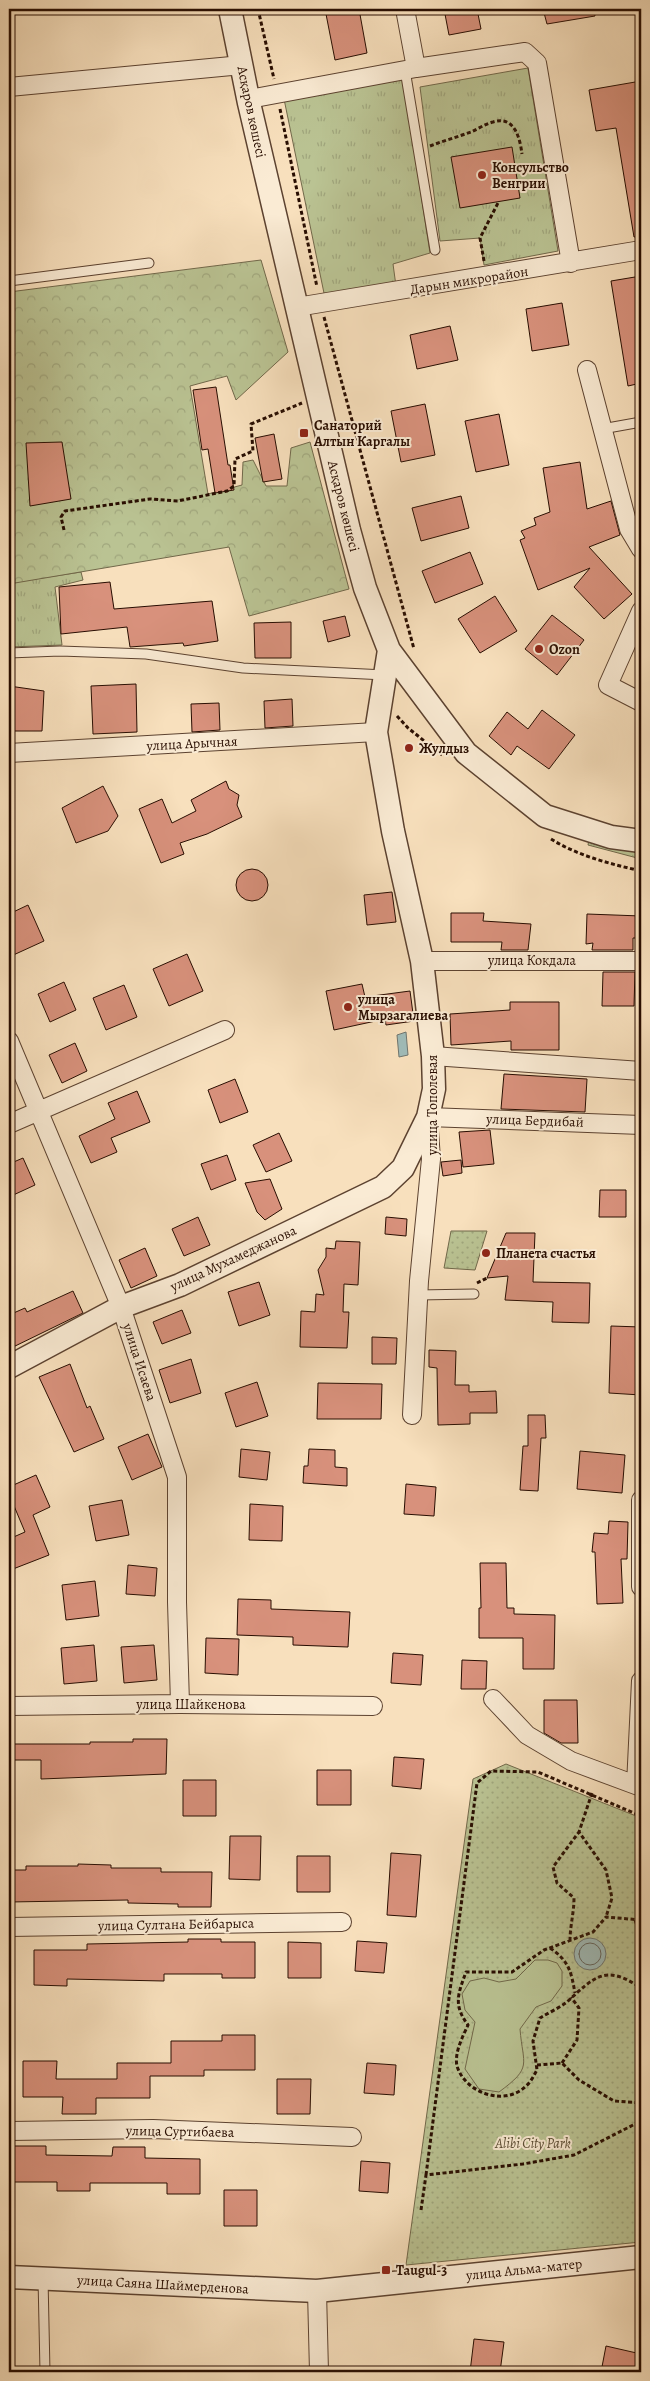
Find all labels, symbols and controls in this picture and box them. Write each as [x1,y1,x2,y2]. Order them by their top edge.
street label: Асқаров көшесі [232,63,271,160]
place label: Консульство Венгрии [492,158,569,193]
marker: Консульство Венгрии [476,169,488,181]
street label: Дарын микрорайон [409,262,530,299]
place label: Санаторий Алтын Каргалы [313,416,410,451]
marker: Санаторий Алтын Каргалы [298,427,310,439]
street label: Асқаров көшесі [323,458,364,554]
place label: Ozon [549,640,580,659]
marker: Ozon [533,643,545,655]
street label: улица Арычная [145,732,238,755]
place label: Жулдыз [419,739,469,758]
marker: Жулдыз [403,742,415,754]
street label: улица Кокдала [487,951,577,970]
place label: улица Мырзагалиева [357,990,448,1025]
marker: улица Мырзагалиева [342,1001,354,1013]
street label: улица Тополевая [423,1054,442,1156]
street label: улица Бердибай [485,1109,584,1132]
street label: улица Мухамеджанова [166,1221,300,1296]
place label: Планета счастья [496,1244,596,1263]
marker: Планета счастья [480,1247,492,1259]
street label: улица Исаева [118,1320,161,1404]
street label: улица Шайкенова [135,1695,246,1714]
street label: улица Султана Бейбарыса [97,1914,255,1935]
street label: улица Суртибаева [125,2121,235,2142]
park label: Alibi City Park [494,2134,571,2153]
street label: улица Альма-матер [464,2254,583,2285]
place label: Taugul-3 [396,2261,447,2280]
marker: Taugul-3 [380,2264,392,2276]
street label: улица Саяна Шаймерденова [76,2270,250,2299]

